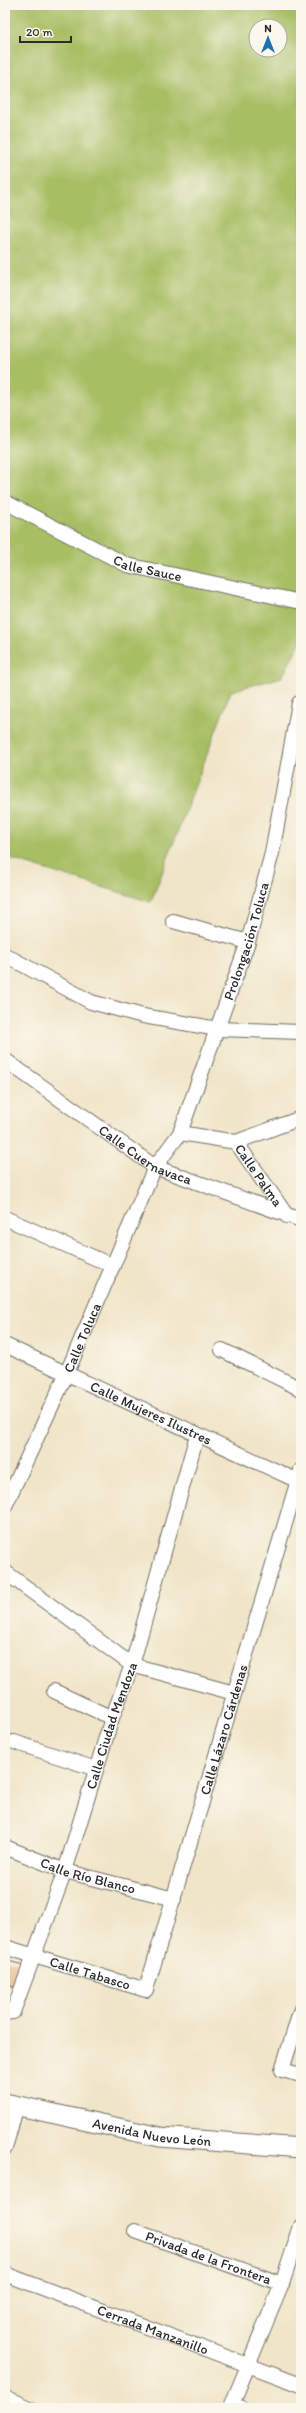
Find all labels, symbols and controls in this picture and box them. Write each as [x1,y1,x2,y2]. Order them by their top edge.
scale bar [20,18,71,44]
north arrow [248,18,288,58]
text: N [264,22,272,35]
text: 20 m [26,25,53,39]
street label: Calle Sauce [110,551,184,585]
street label: Prolongación Toluca [220,880,273,1003]
street label: Calle Cuernavaca [95,1122,195,1189]
street label: Calle Palma [231,1141,286,1211]
street label: Calle Toluca [60,1300,105,1375]
street label: Calle Mujeres Ilustres [87,1378,214,1449]
street label: Calle Ciudad Mendoza [83,1660,141,1791]
street label: Calle Lázaro Cárdenas [197,1663,252,1797]
street label: Calle Río Blanco [38,1854,137,1898]
street label: Calle Tabasco [48,1953,132,1994]
street label: Avenida Nuevo León [91,2114,212,2150]
street label: Privada de la Frontera [143,2227,273,2288]
street label: Cerrada Manzanillo [95,2301,211,2359]

